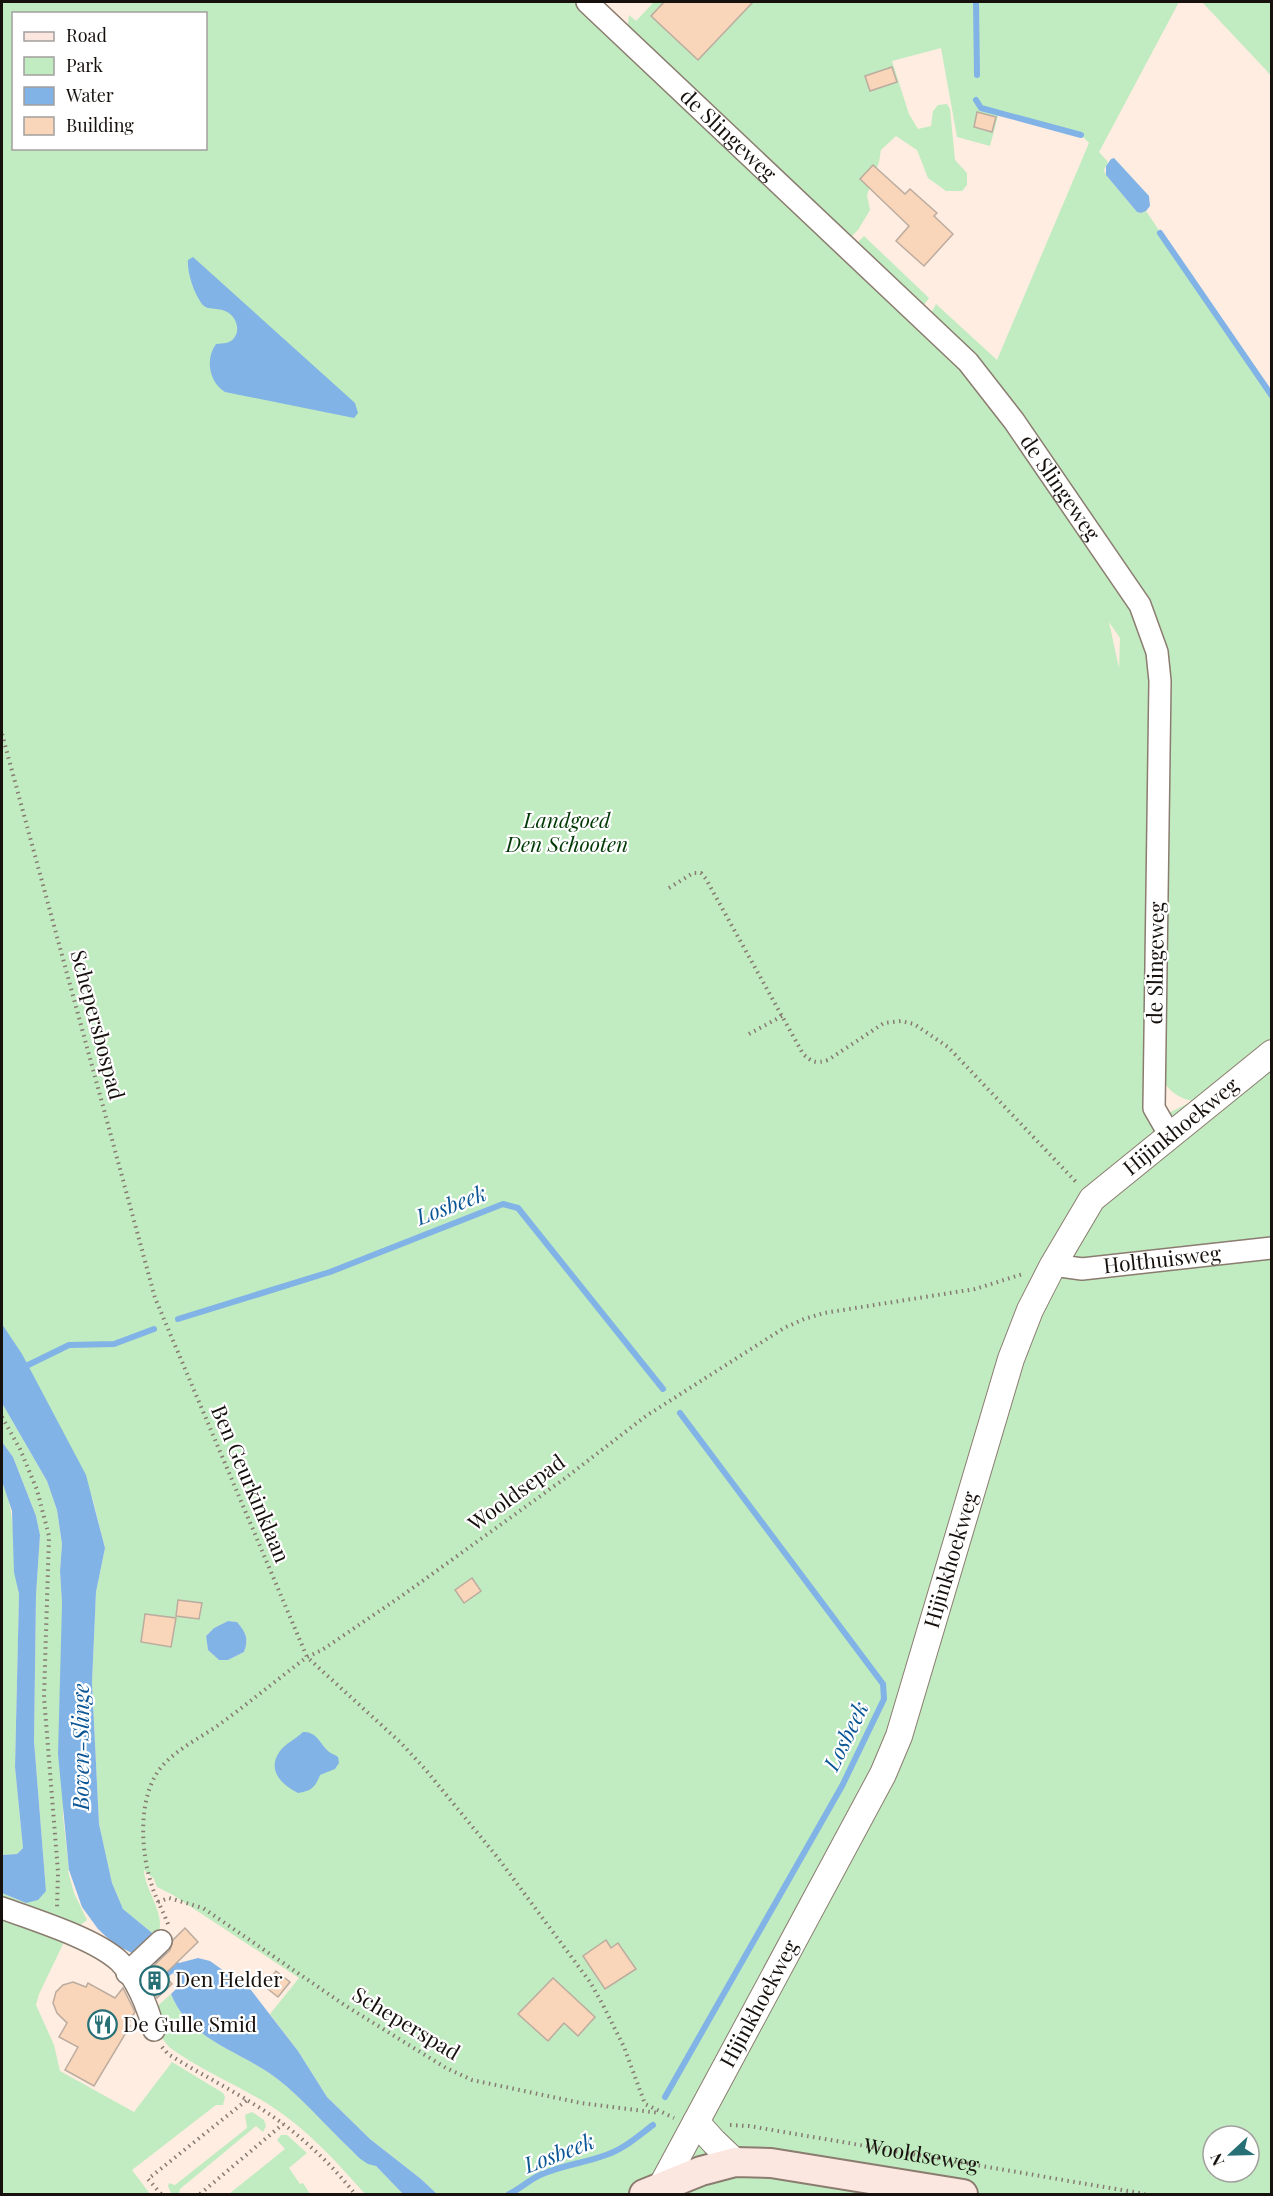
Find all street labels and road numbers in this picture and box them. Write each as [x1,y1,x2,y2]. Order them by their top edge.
street label: de Slingeweg [675,81,784,186]
street label: de Slingeweg [1015,428,1108,545]
street label: de Slingeweg [1139,901,1169,1025]
street label: Schepersbospad [66,947,132,1102]
street label: Hijinkhoekweg [1116,1070,1243,1180]
street label: Holthuisweg [1102,1238,1222,1279]
street label: Ben Geurkinklaan [206,1400,298,1567]
street label: Wooldsepad [461,1447,570,1537]
street label: Hijinkhoekweg [916,1488,983,1631]
street label: Hijinkhoekweg [712,1934,803,2072]
street label: Scheperspad [348,1979,466,2065]
street label: Wooldseweg [861,2130,981,2177]

